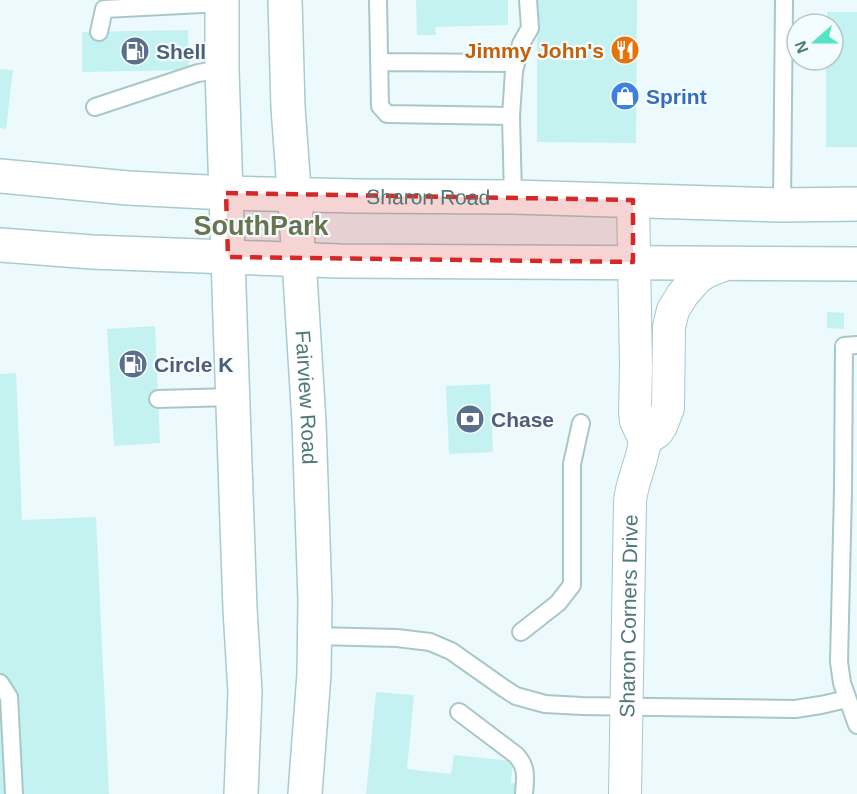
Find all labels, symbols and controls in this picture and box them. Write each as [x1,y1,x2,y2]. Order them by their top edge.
north arrow [785,12,845,72]
restaurant icon: Jimmy John's [609,34,641,66]
fuel station icon: Shell [119,35,151,67]
place label: Jimmy John's [465,39,604,62]
text: N [791,39,811,56]
place label: Shell [156,40,206,63]
shop icon: Sprint [609,80,641,112]
place label: Sprint [646,85,707,108]
street label: Sharon Road [366,185,490,208]
district label: SouthPark [193,211,329,241]
street label: Fairview Road [292,330,322,465]
fuel station icon: Circle K [117,348,149,380]
place label: Circle K [154,353,233,376]
bank icon: Chase [454,403,486,435]
place label: Chase [491,408,554,431]
street label: Sharon Corners Drive [615,514,641,718]

